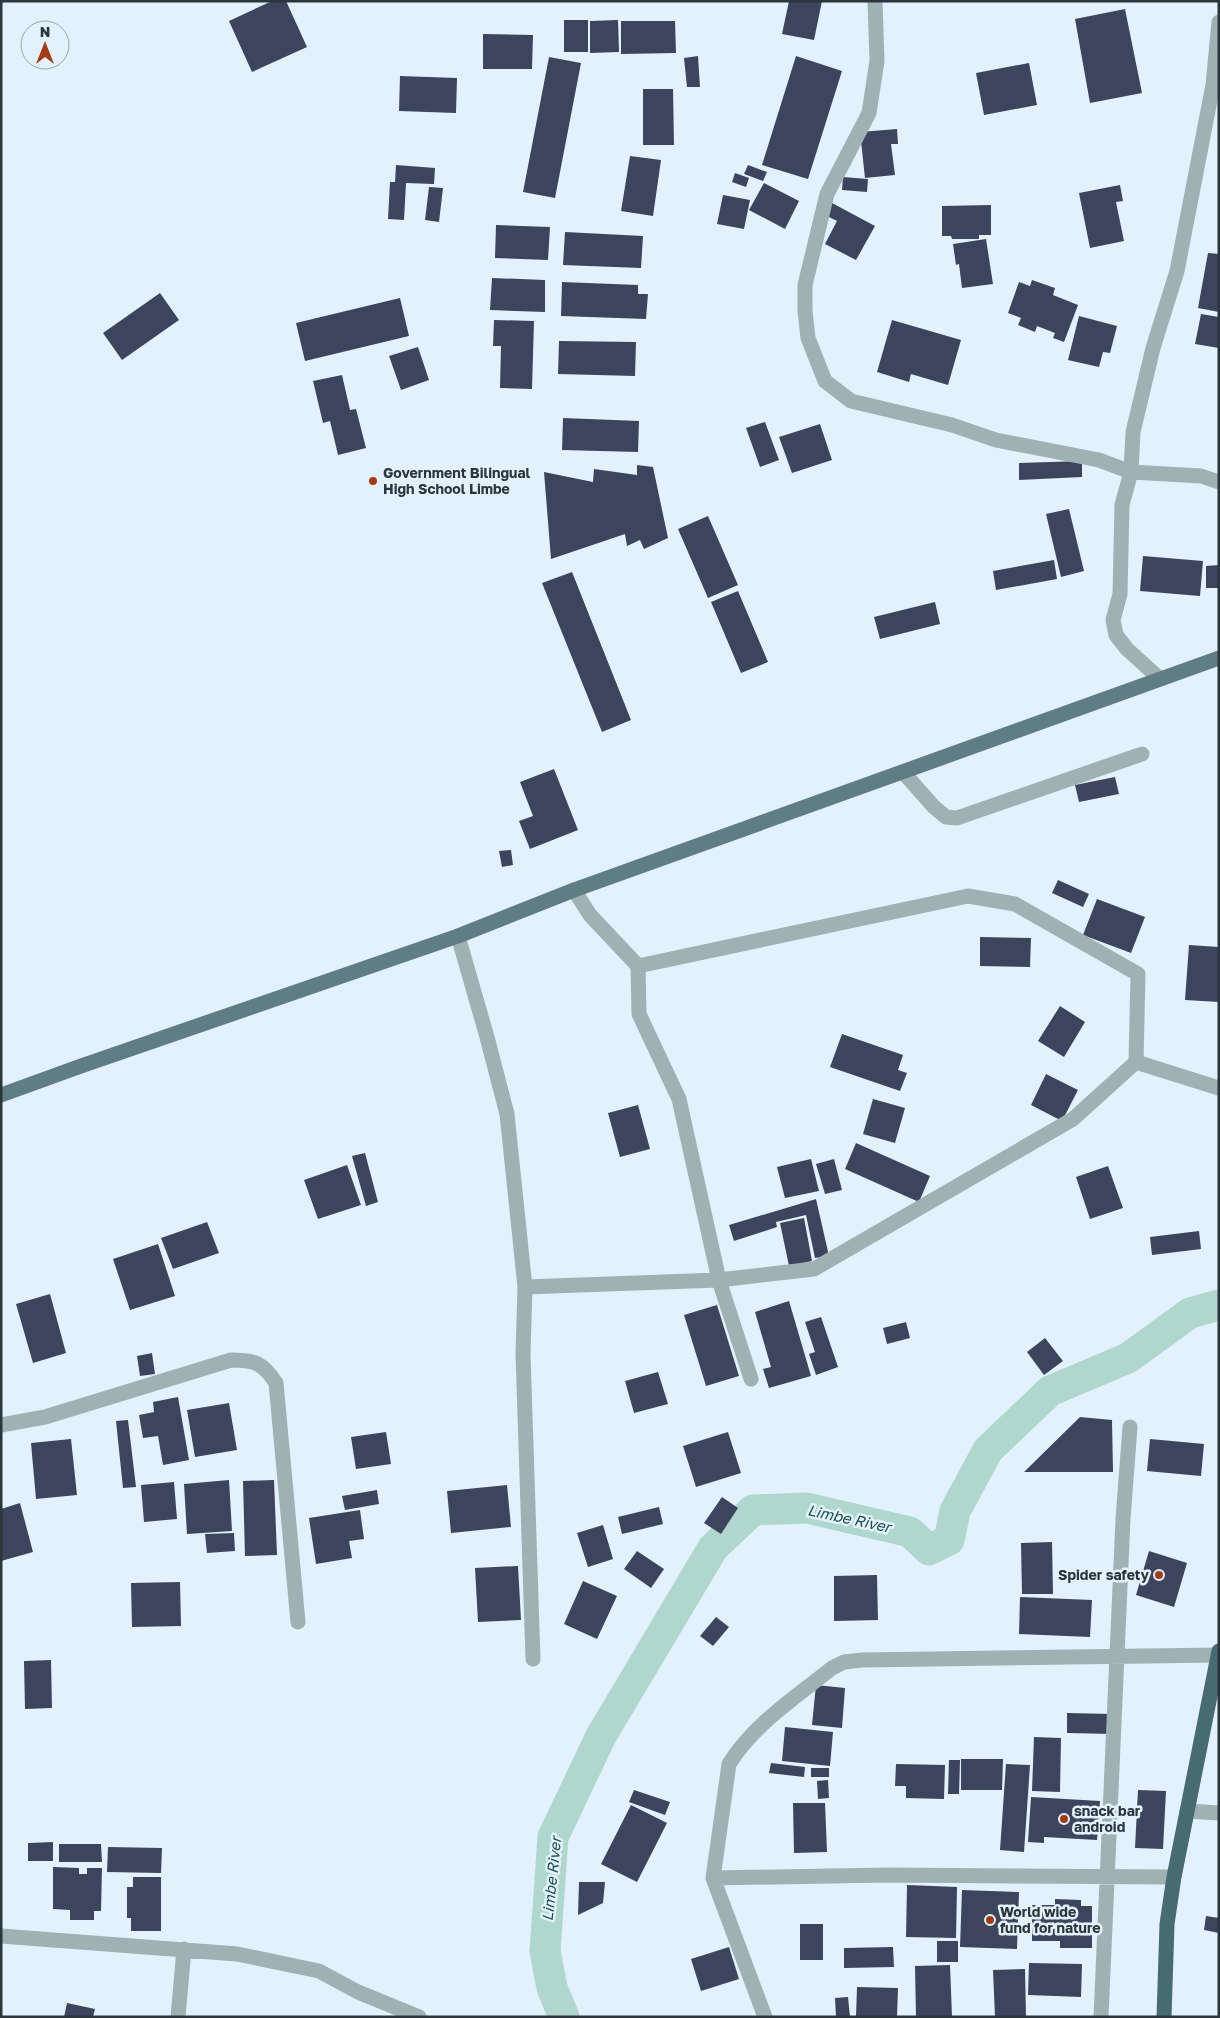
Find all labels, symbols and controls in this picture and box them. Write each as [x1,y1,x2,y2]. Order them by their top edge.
north arrow [20,20,70,70]
text: N [40,23,50,40]
place label: Government Bilingual High School Limbe [383,464,531,497]
marker: Government Bilingual High School Limbe [367,475,379,487]
water label: Limbe River [806,1500,894,1536]
place label: Spider safety [1058,1566,1150,1583]
marker: Spider safety [1153,1569,1165,1581]
place label: snack bar android [1074,1802,1141,1835]
marker: snack bar android [1058,1813,1070,1825]
water label: Limbe River [538,1834,565,1922]
place label: World wide fund for nature [1000,1903,1100,1936]
marker: World wide fund for nature [984,1914,996,1926]

